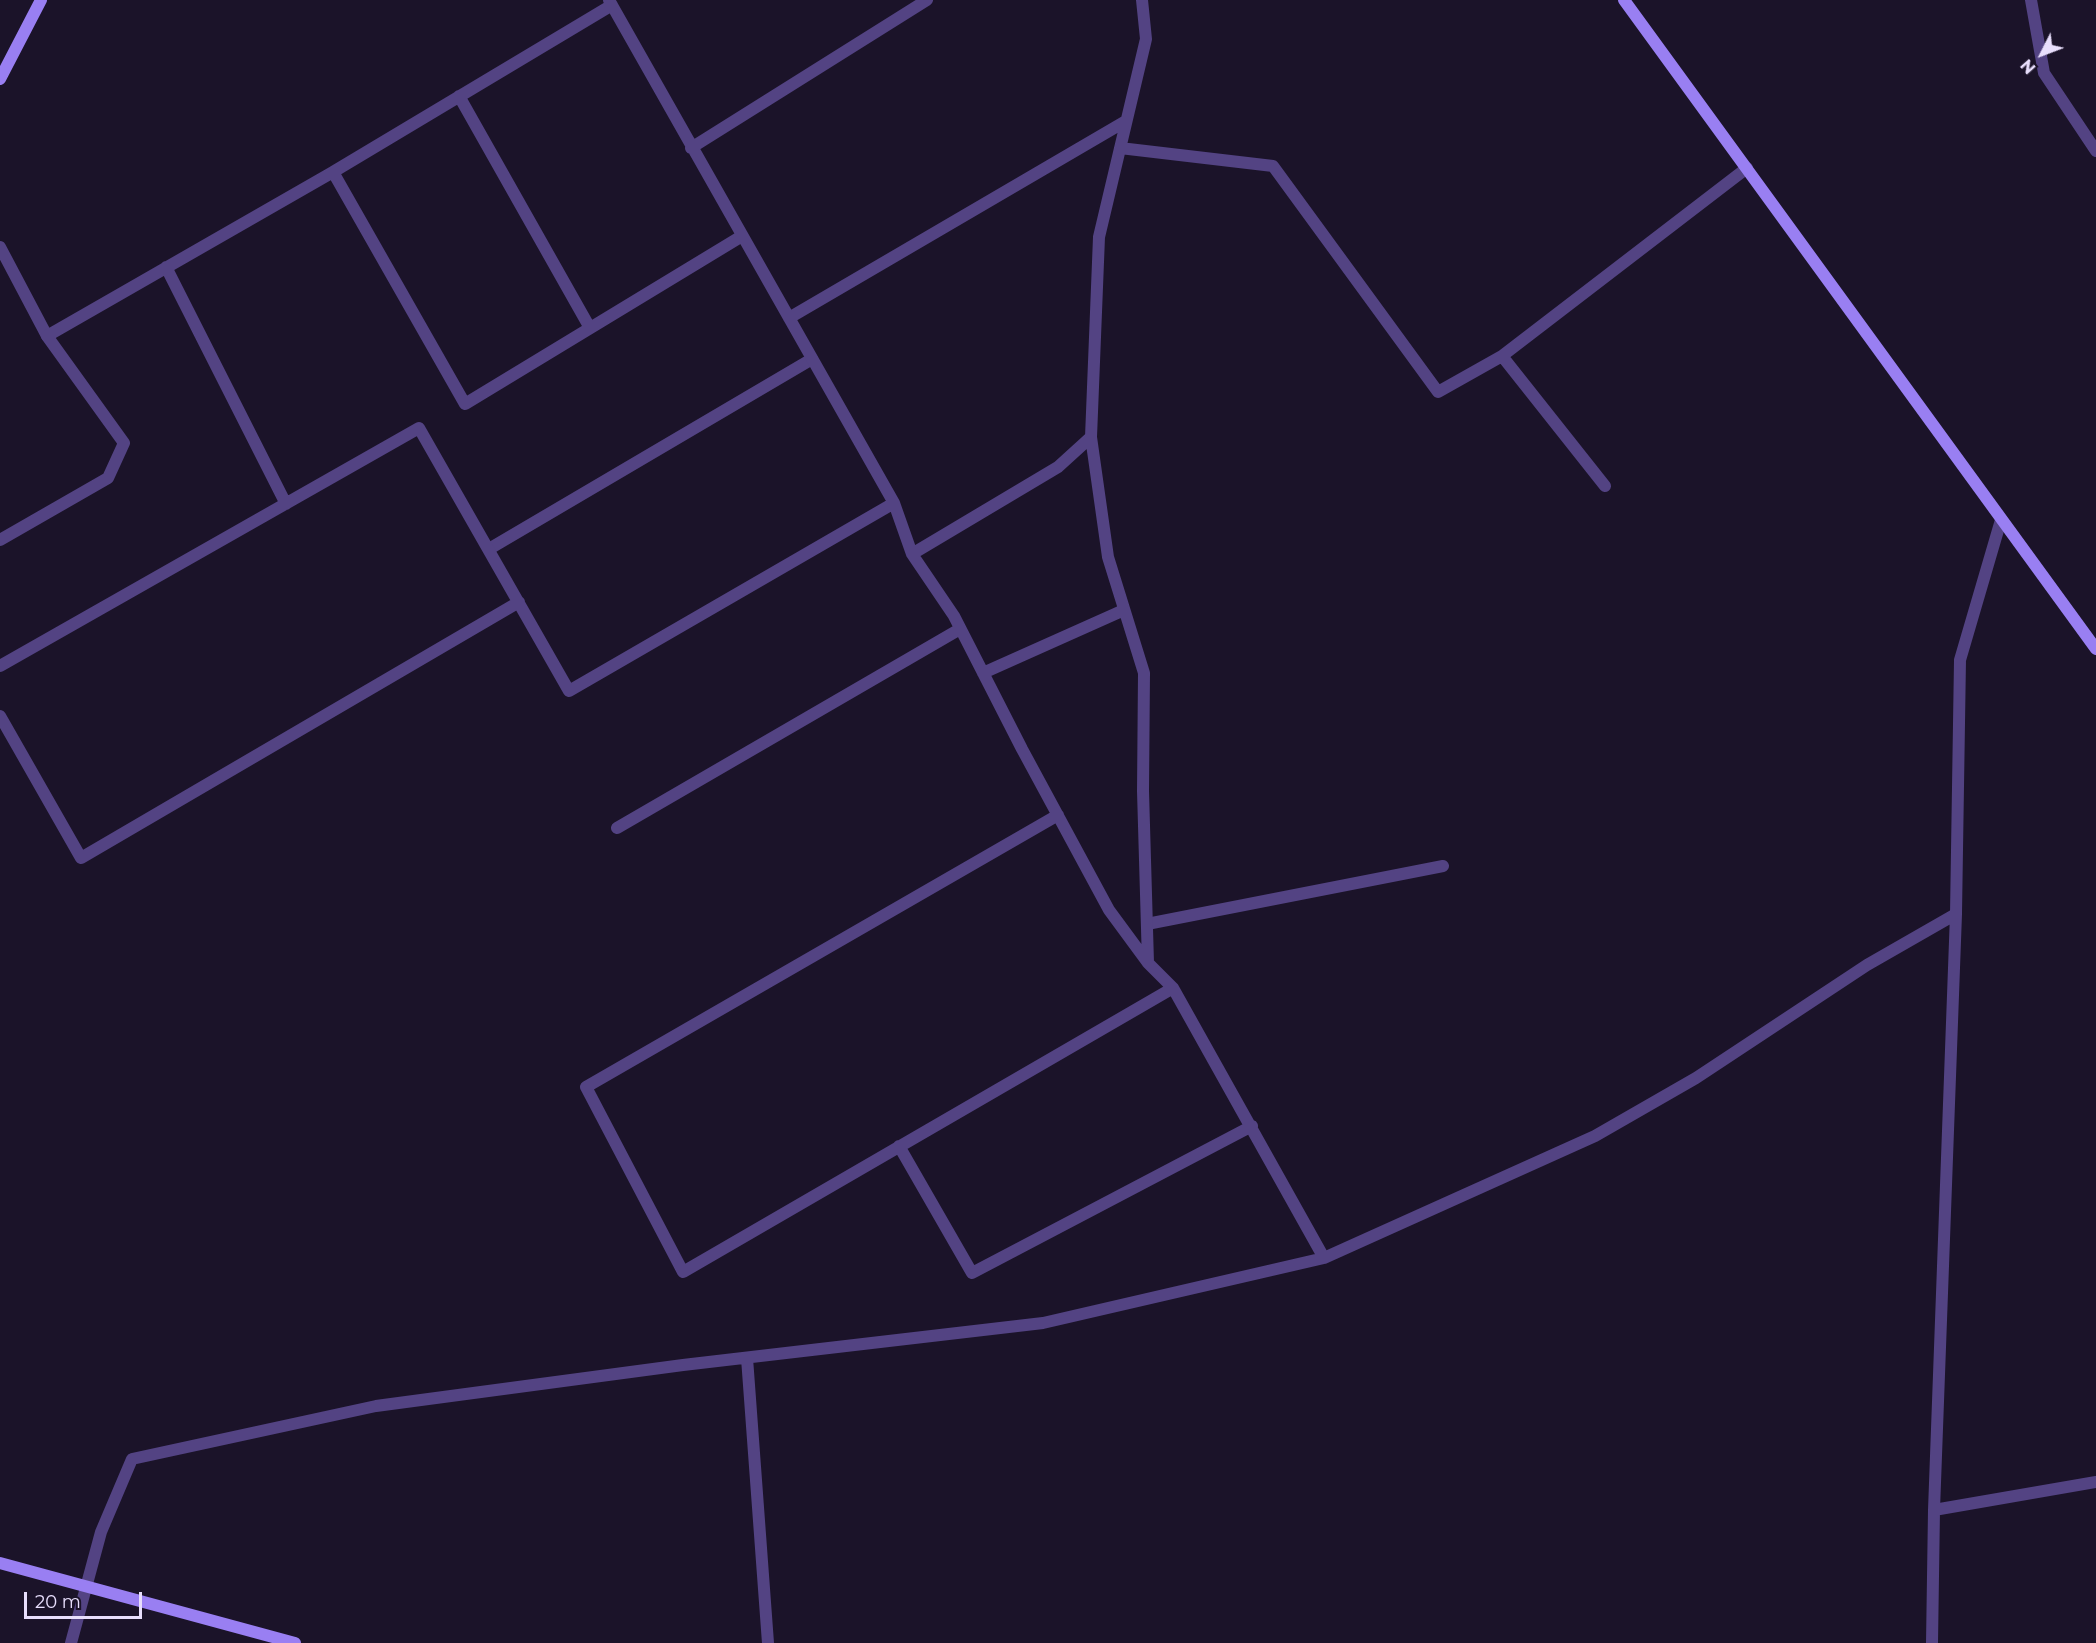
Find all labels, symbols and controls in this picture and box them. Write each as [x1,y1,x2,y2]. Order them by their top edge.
north arrow [2012,24,2072,84]
text: N [2017,55,2040,78]
scale bar [27,1580,146,1618]
text: 20 m [35,1591,81,1613]

